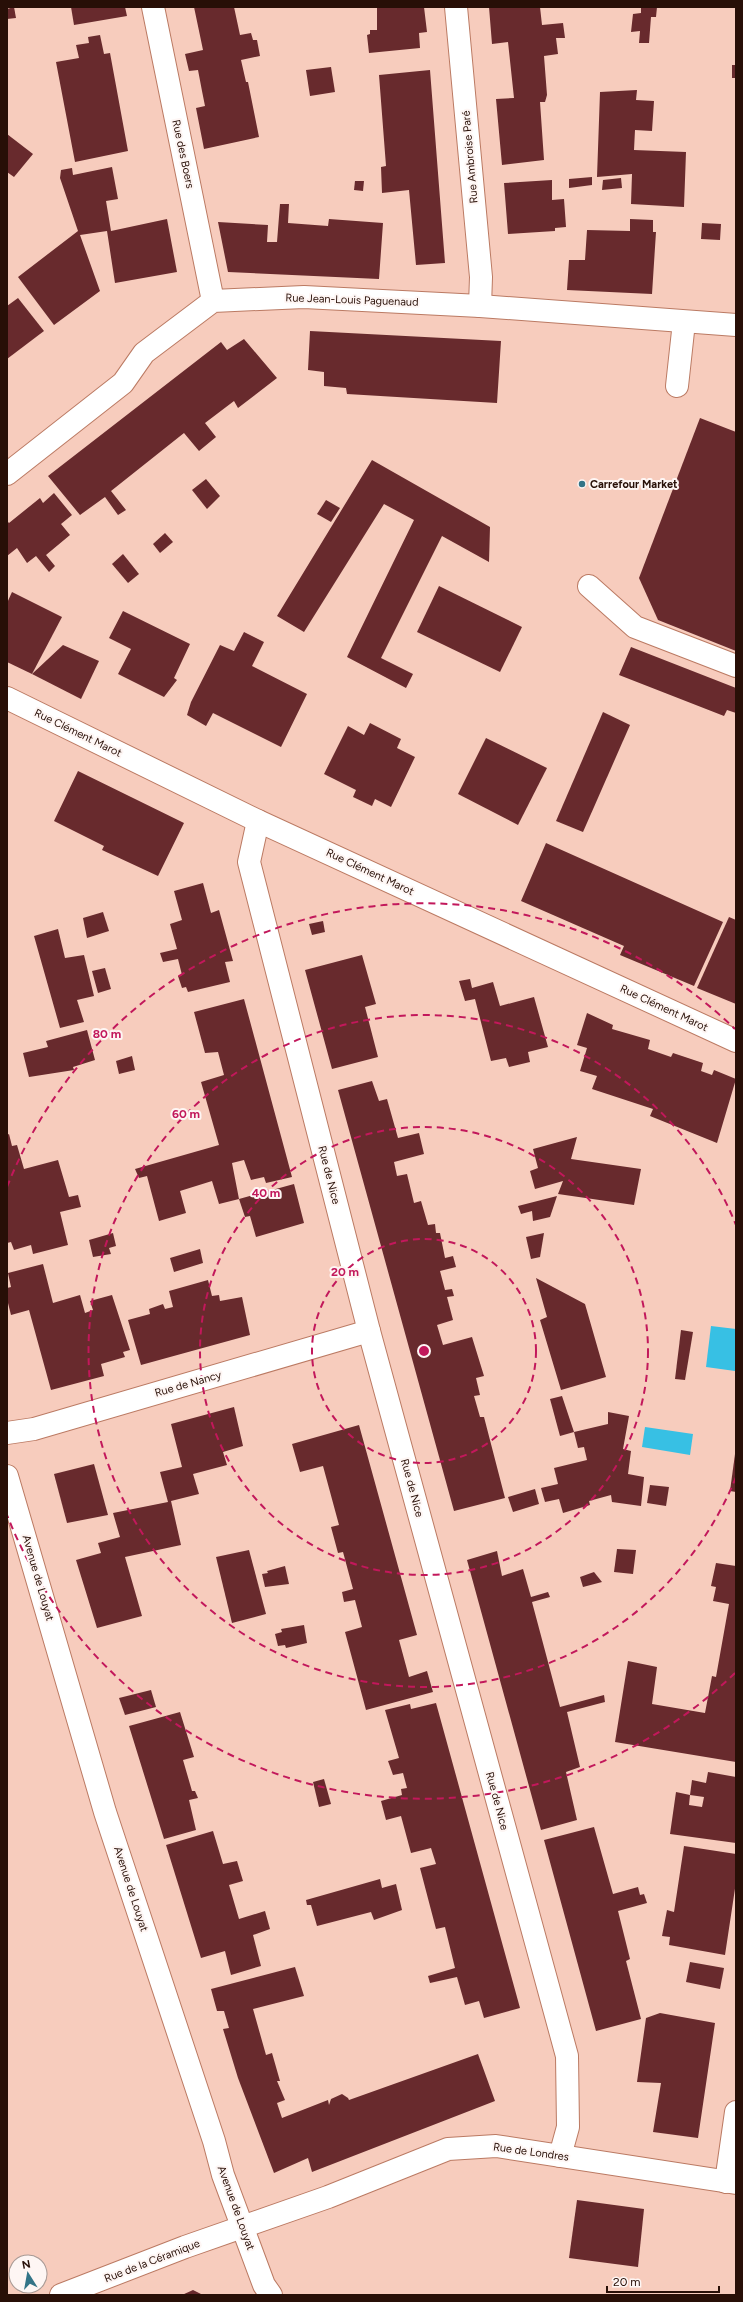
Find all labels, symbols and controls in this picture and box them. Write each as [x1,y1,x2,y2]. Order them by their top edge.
street label: Rue Ambroise Paré [459,110,481,204]
street label: Rue des Boers [169,118,197,190]
street label: Rue Jean-Louis Paguenaud [285,291,419,309]
place label: Carrefour Market [590,478,678,491]
marker: Carrefour Market [577,479,587,489]
street label: Rue Clément Marot [32,706,124,760]
street label: Rue Clément Marot [324,846,416,898]
street label: Rue Clément Marot [618,982,710,1034]
text: 80 m [93,1027,121,1041]
text: 60 m [172,1107,200,1121]
street label: Rue de Nice [315,1144,343,1206]
text: 40 m [252,1186,280,1200]
text: 20 m [331,1265,359,1279]
centre of rings [417,1344,431,1358]
street label: Rue de Nancy [153,1368,223,1400]
street label: Rue de Nice [398,1457,426,1519]
street label: Avenue de Louyat [20,1534,56,1622]
street label: Rue de Nice [483,1770,511,1832]
street label: Avenue de Louyat [111,1845,151,1933]
street label: Rue de Londres [492,2140,570,2164]
street label: Avenue de Louyat [215,2164,257,2252]
street label: Rue de la Céramique [102,2237,202,2285]
north arrow [8,2254,48,2294]
text: N [21,2257,32,2272]
scale bar [607,2268,719,2294]
text: 20 m [613,2275,641,2289]

